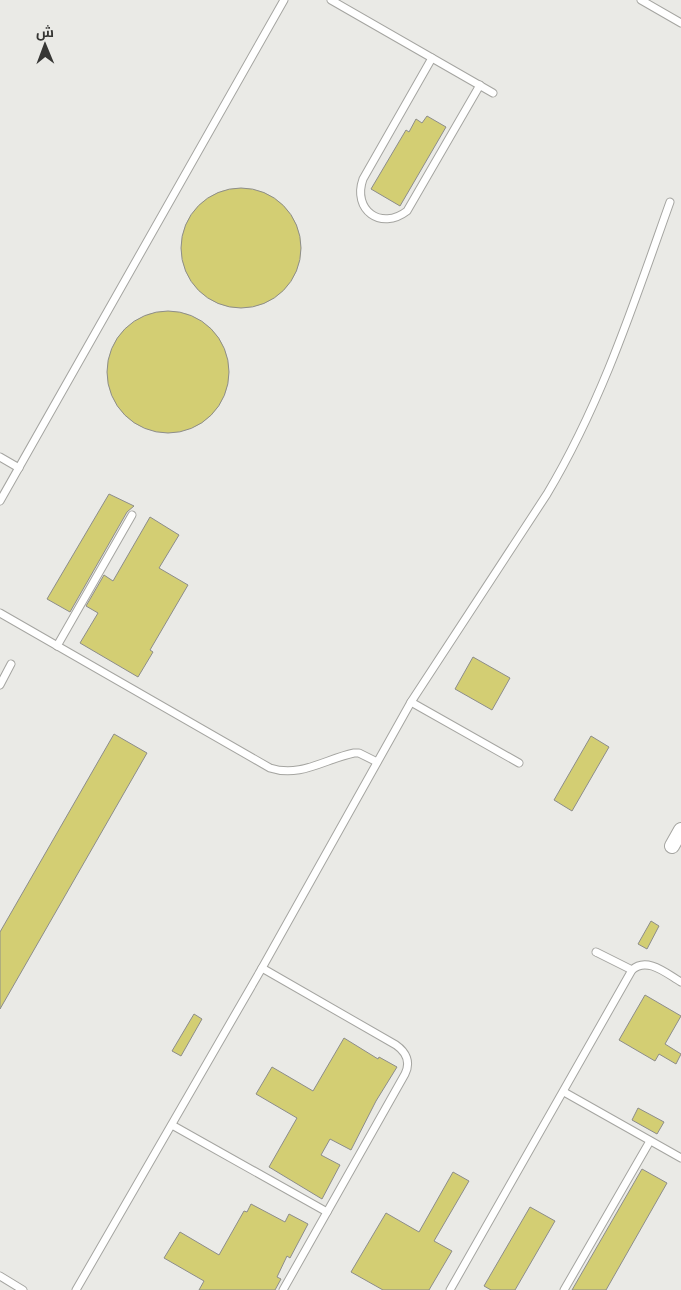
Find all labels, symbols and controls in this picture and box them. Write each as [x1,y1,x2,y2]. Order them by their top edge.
north arrow [20,20,70,70]
text: ش [36,24,54,41]

